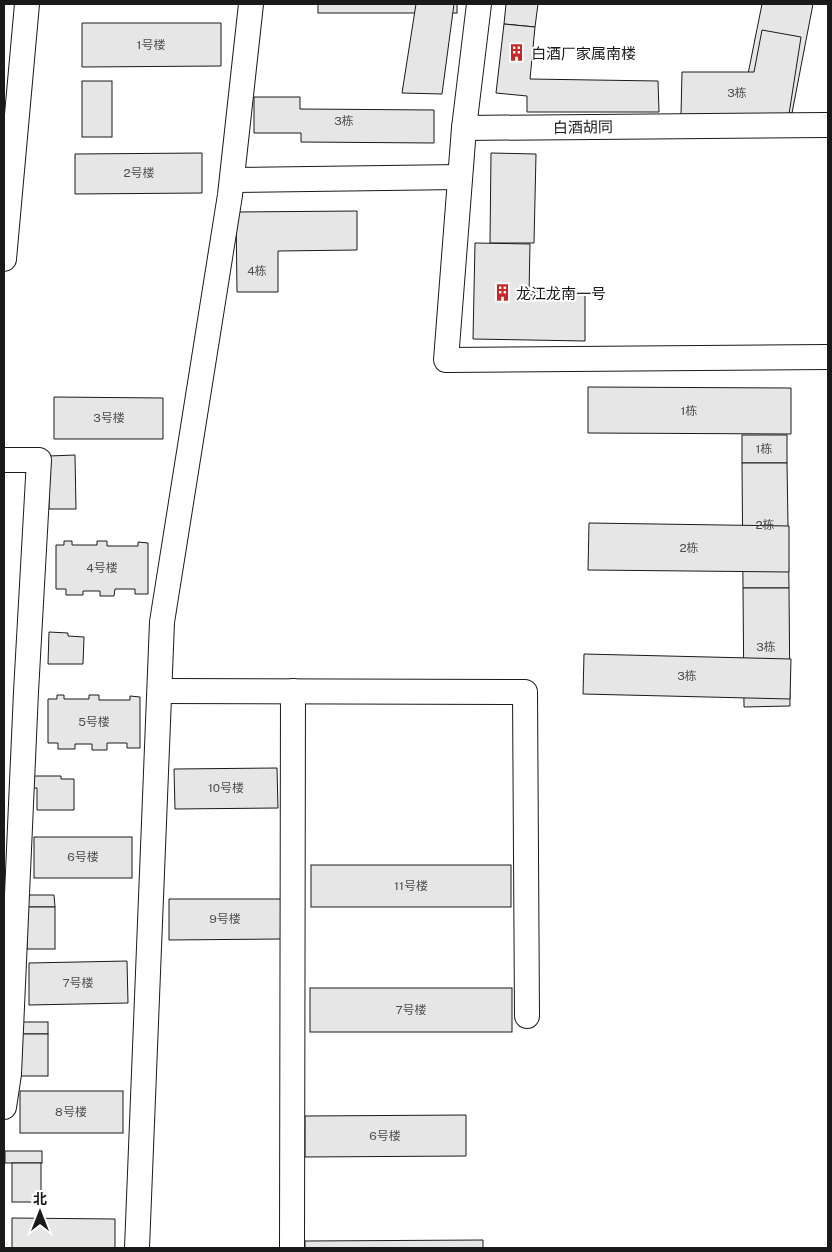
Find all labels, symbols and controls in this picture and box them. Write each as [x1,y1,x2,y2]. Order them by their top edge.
house number: 1号楼 [137,38,165,52]
building icon: 白酒厂家属南楼 [507,43,527,63]
place label: 白酒厂家属南楼 [531,45,636,62]
house number: 3栋 [727,86,747,100]
house number: 3栋 [334,114,354,128]
street label: 白酒胡同 [553,118,613,136]
house number: 2号楼 [123,166,155,180]
house number: 4栋 [247,264,267,278]
building icon: 龙江龙南一号 [492,283,512,303]
place label: 龙江龙南一号 [516,285,606,302]
house number: 1栋 [681,404,697,418]
house number: 3号楼 [93,411,125,425]
house number: 1栋 [756,442,772,456]
house number: 2栋 [755,518,775,532]
house number: 2栋 [679,541,699,555]
house number: 4号楼 [86,561,118,575]
house number: 3栋 [756,640,776,654]
house number: 3栋 [677,669,697,683]
house number: 5号楼 [78,715,110,729]
house number: 10号楼 [208,781,244,795]
house number: 6号楼 [67,850,99,864]
house number: 11号楼 [394,879,428,893]
house number: 9号楼 [209,912,241,926]
house number: 7号楼 [62,976,94,990]
house number: 7号楼 [395,1003,427,1017]
house number: 8号楼 [55,1105,87,1119]
house number: 6号楼 [369,1129,401,1143]
north arrow [15,1187,65,1237]
text: 北 [33,1191,47,1207]

